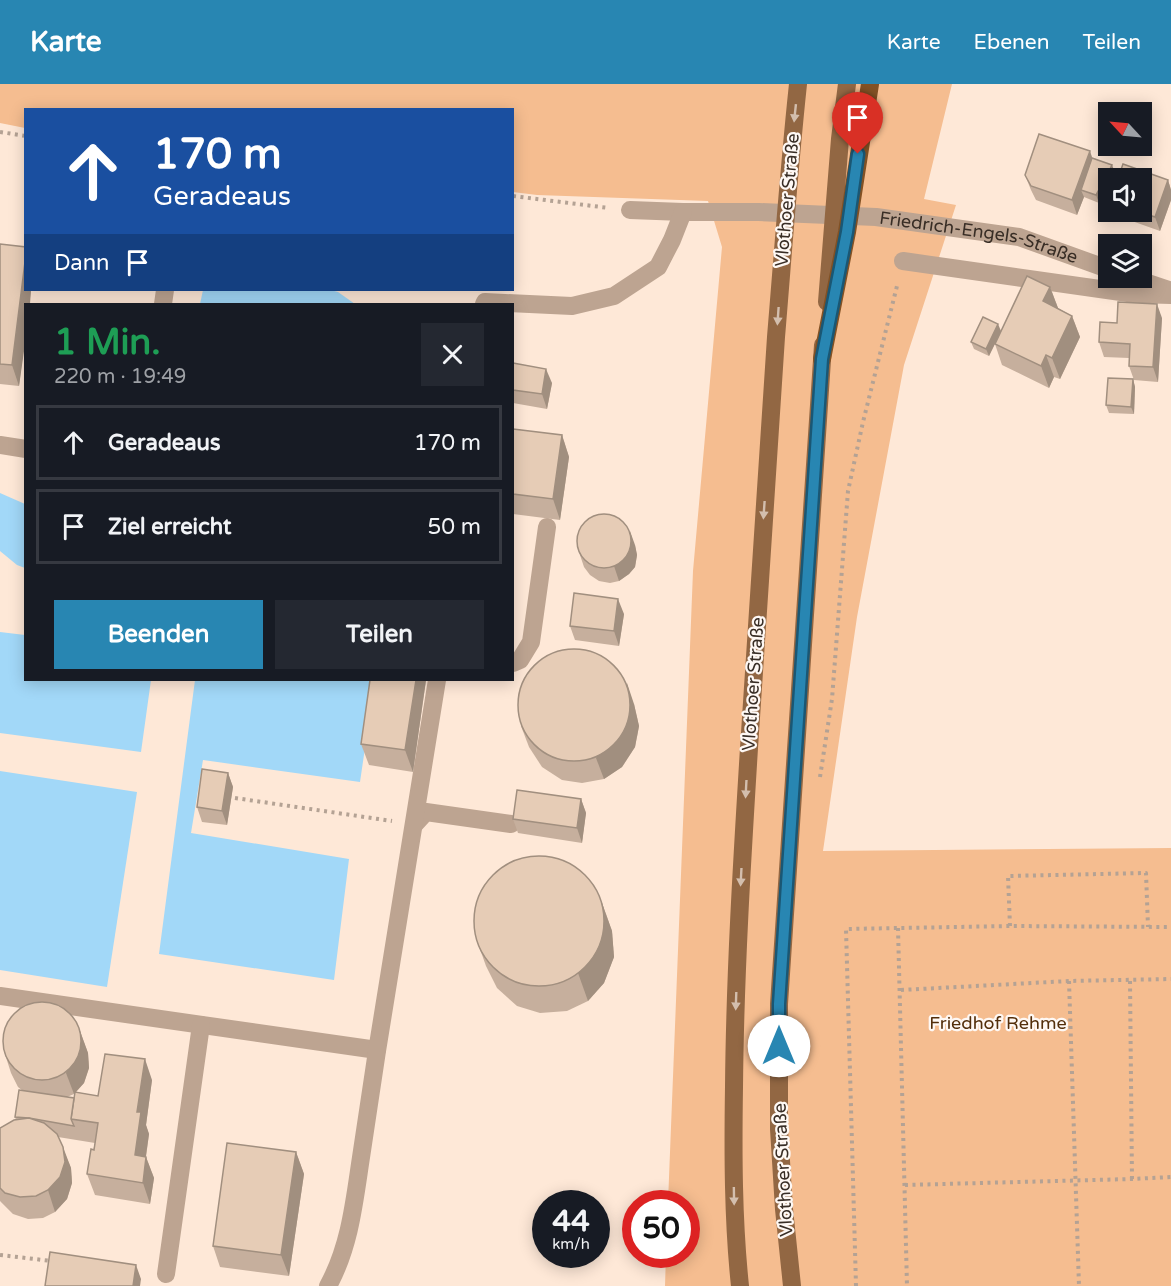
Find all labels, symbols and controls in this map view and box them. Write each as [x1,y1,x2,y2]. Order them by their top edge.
text: Karte [30,25,102,59]
text: Karte [887,30,941,55]
text: Ebenen [974,30,1050,55]
text: Teilen [1083,30,1141,55]
pin [832,92,883,154]
icon: arrive [841,101,874,134]
north arrow [1098,102,1152,156]
map controls [1098,102,1152,288]
one-way arrow [790,104,800,123]
text: 170 m [153,129,282,180]
icon: ahead [54,132,132,210]
street label: Vlothoer Straße [770,132,804,268]
button: sound [1098,168,1152,222]
text: Geradeaus [153,180,291,213]
street label: Friedrich-Engels-Straße [878,207,1081,268]
button: layers [1098,234,1152,288]
icon: arrive [121,246,154,279]
text: Dann [54,250,109,276]
one-way arrow [773,306,783,325]
text: 1 Min. [54,321,161,364]
button: close [421,323,484,386]
text: 220 m · 19:49 [54,365,186,389]
icon: ahead [57,426,90,459]
text: Geradeaus [108,430,220,456]
text: 170 m [414,430,481,456]
one-way arrow [759,501,769,520]
icon: arrive [57,510,90,543]
text: Ziel erreicht [108,514,231,540]
text: 50 m [427,514,481,540]
button: Beenden [54,600,263,669]
button: Teilen [275,600,484,669]
street label: Vlothoer Straße [737,616,769,752]
one-way arrow [742,779,751,798]
one-way arrow [737,868,746,887]
one-way arrow [732,991,741,1010]
park label: Friedhof Rehme [929,1012,1067,1034]
position arrow [747,1014,811,1078]
street label: Vlothoer Straße [769,1103,797,1237]
one-way arrow [730,1186,739,1205]
speed limit sign: 50 [622,1190,700,1268]
text: 44 [552,1203,590,1240]
text: km/h [552,1235,590,1253]

